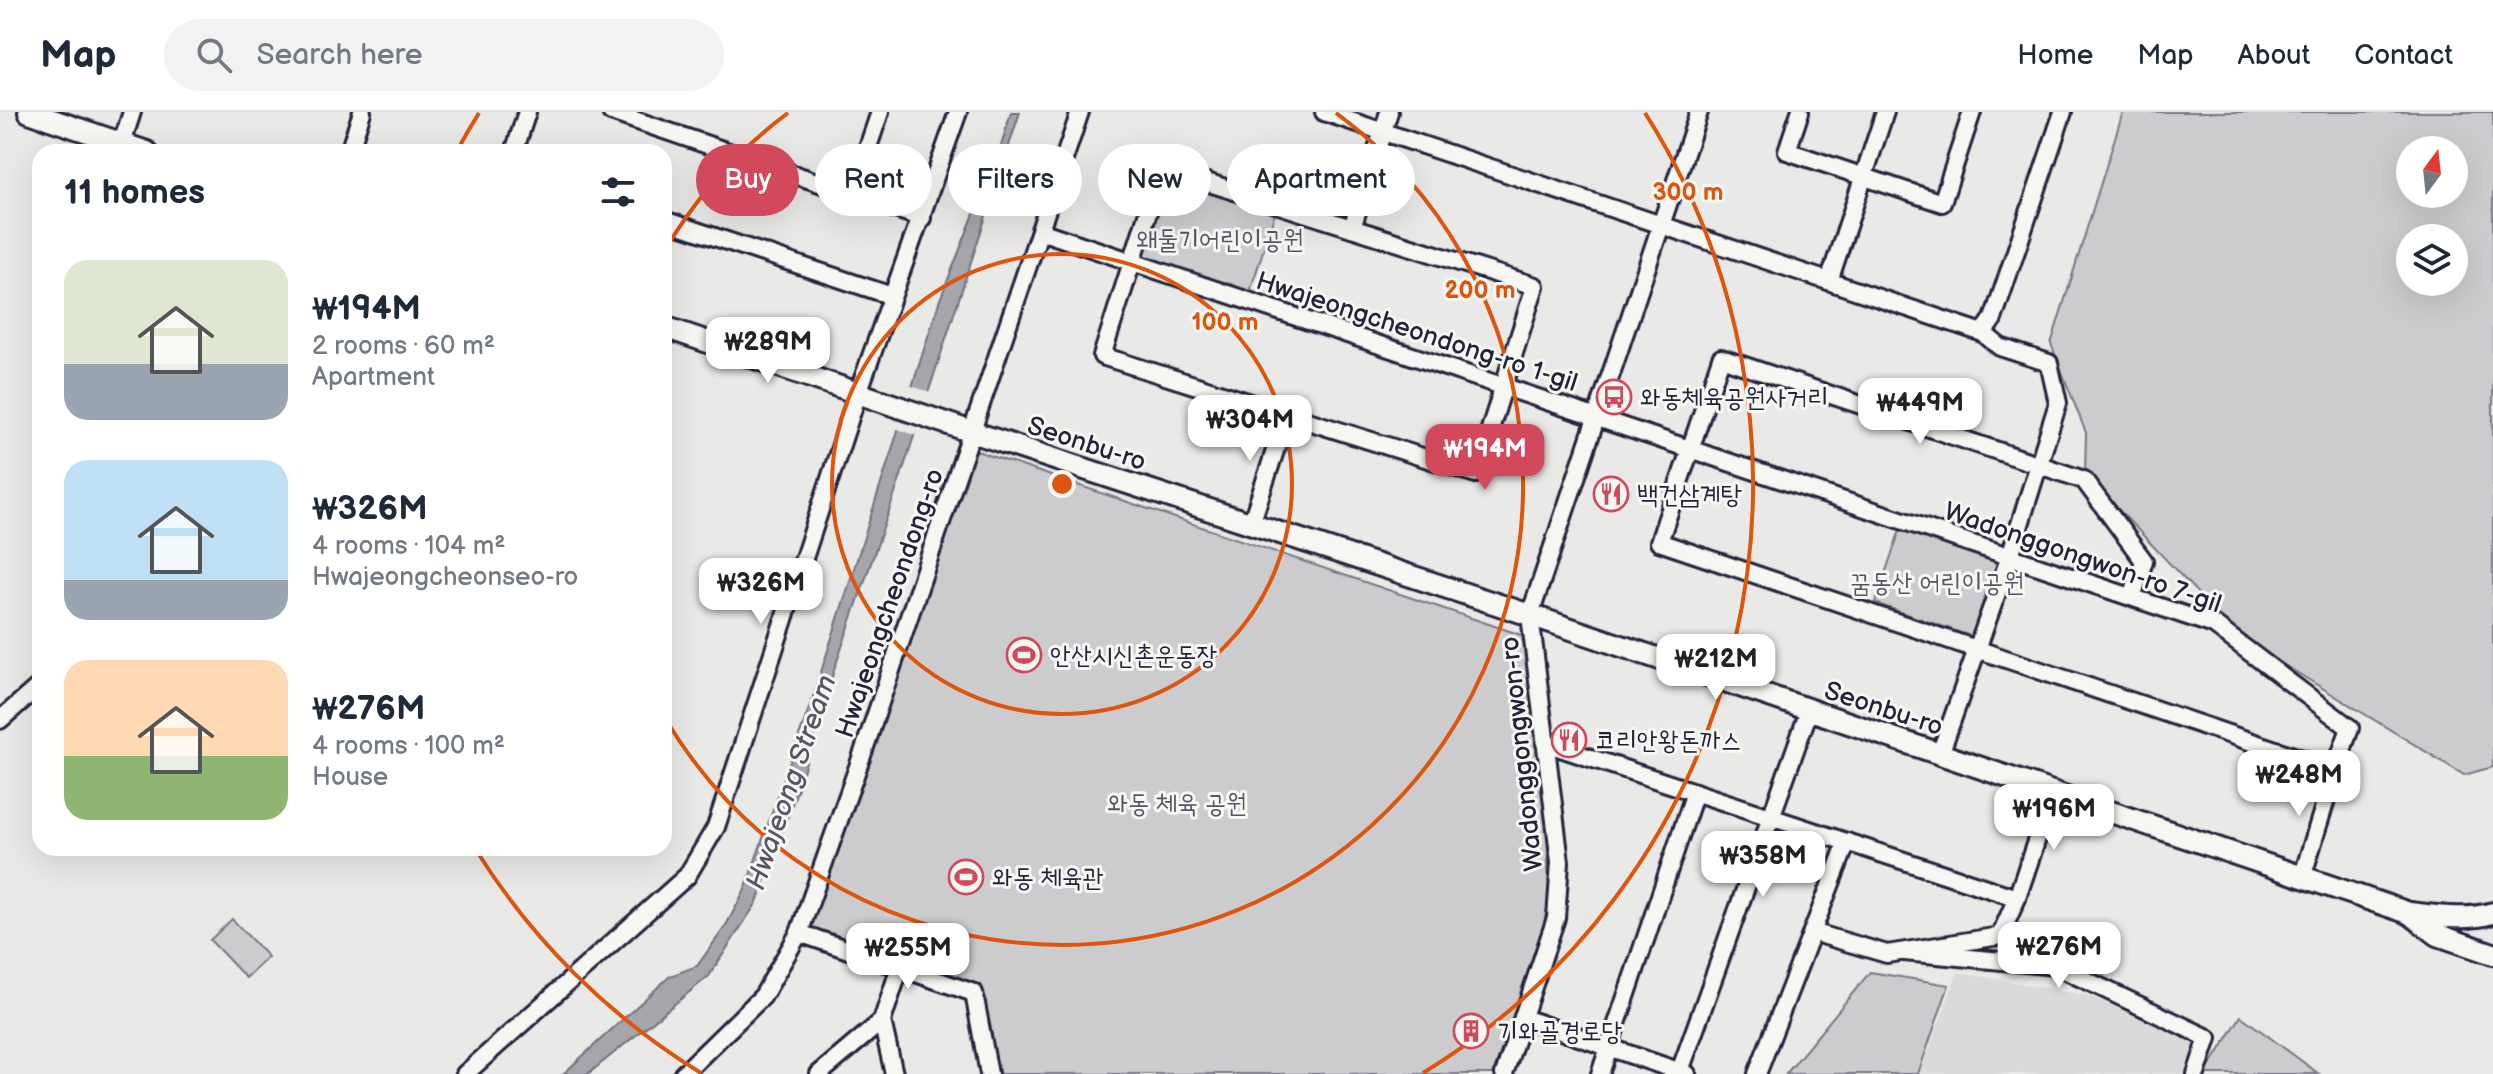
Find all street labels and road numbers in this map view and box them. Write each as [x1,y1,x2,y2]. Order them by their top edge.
street label: Hwajeongcheondong-ro 1-gil [1252,266,1581,399]
street label: Seonbu-ro [1023,411,1150,478]
street label: Hwajeongcheondong-ro [830,465,951,742]
street label: Wadonggongwon-ro 7-gil [1940,496,2225,620]
street label: Wadonggongwon-ro [1495,635,1550,873]
street label: Seonbu-ro [1820,676,1947,743]

